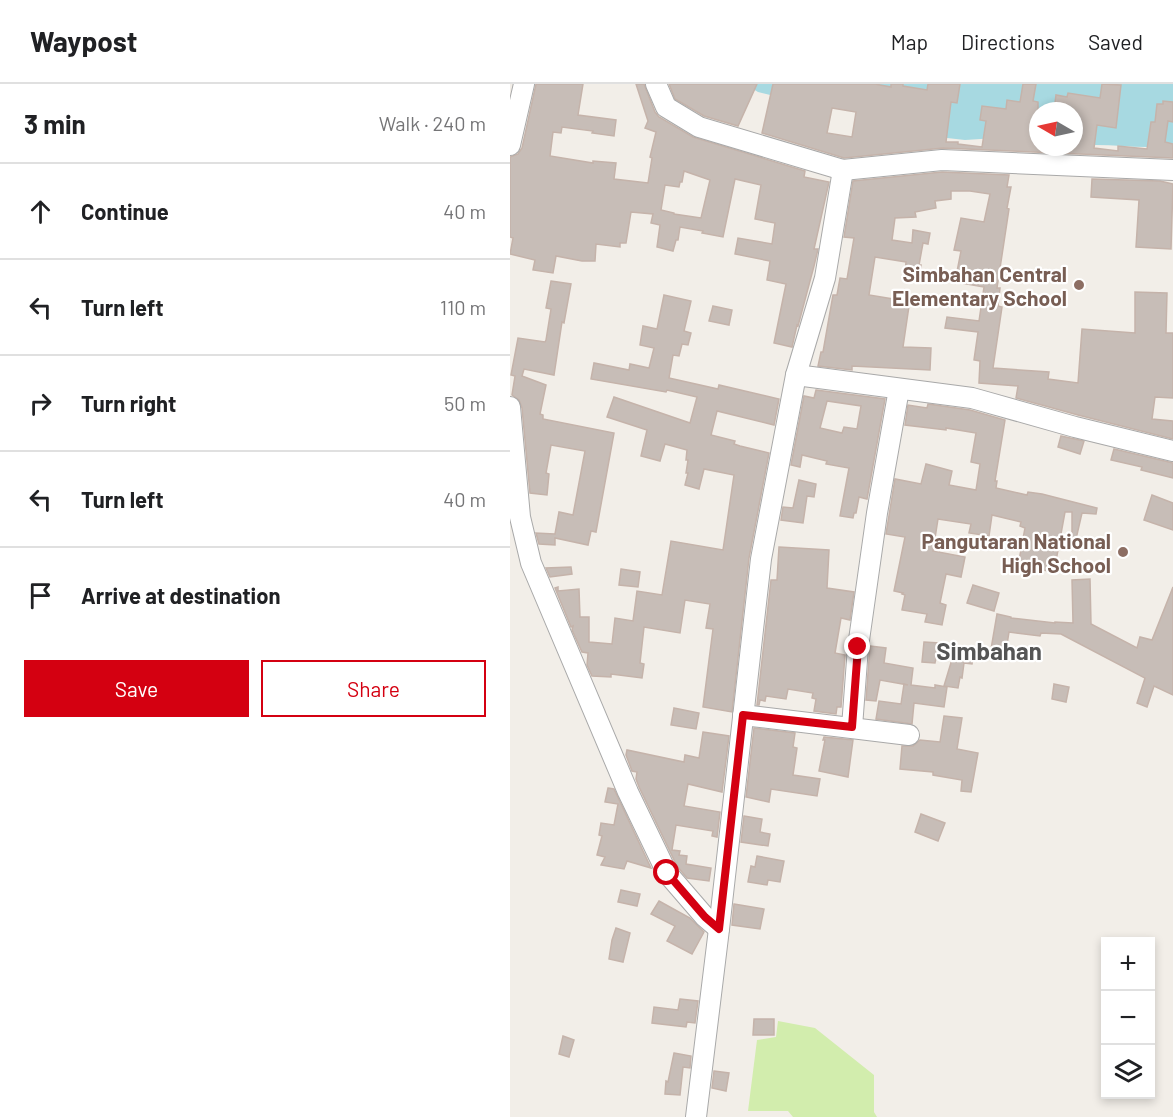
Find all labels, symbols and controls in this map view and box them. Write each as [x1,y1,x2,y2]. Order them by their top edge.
text: Waypost [30,24,137,58]
text: Map [891,29,928,54]
text: Directions [961,29,1055,54]
text: Saved [1088,29,1143,54]
north arrow [1029,102,1083,156]
text: 3 min [24,108,86,139]
text: Walk · 240 m [379,111,486,135]
icon: ahead [24,195,57,228]
text: Continue [81,198,169,224]
text: 40 m [443,199,486,223]
place label: Simbahan Central Elementary School [892,261,1067,310]
marker: Simbahan Central Elementary School [1072,278,1086,292]
icon: left [24,291,57,324]
text: Turn left [81,294,164,320]
text: 110 m [440,295,486,319]
icon: right [24,387,57,420]
text: Turn right [81,390,176,416]
text: 50 m [444,391,486,415]
icon: left [24,483,57,516]
text: Turn left [81,486,164,512]
text: 40 m [443,487,486,511]
place label: Pangutaran National High School [922,528,1111,577]
marker: Pangutaran National High School [1116,545,1130,559]
icon: arrive [24,579,57,612]
text: Arrive at destination [81,582,280,608]
route end [844,633,870,659]
district label: Simbahan [936,636,1042,665]
button: Save [24,660,249,717]
button: Share [261,660,486,717]
route start [653,859,679,885]
map controls [1101,937,1155,1099]
button: + [1101,937,1155,991]
button: − [1101,991,1155,1045]
button: layers [1101,1045,1155,1099]

